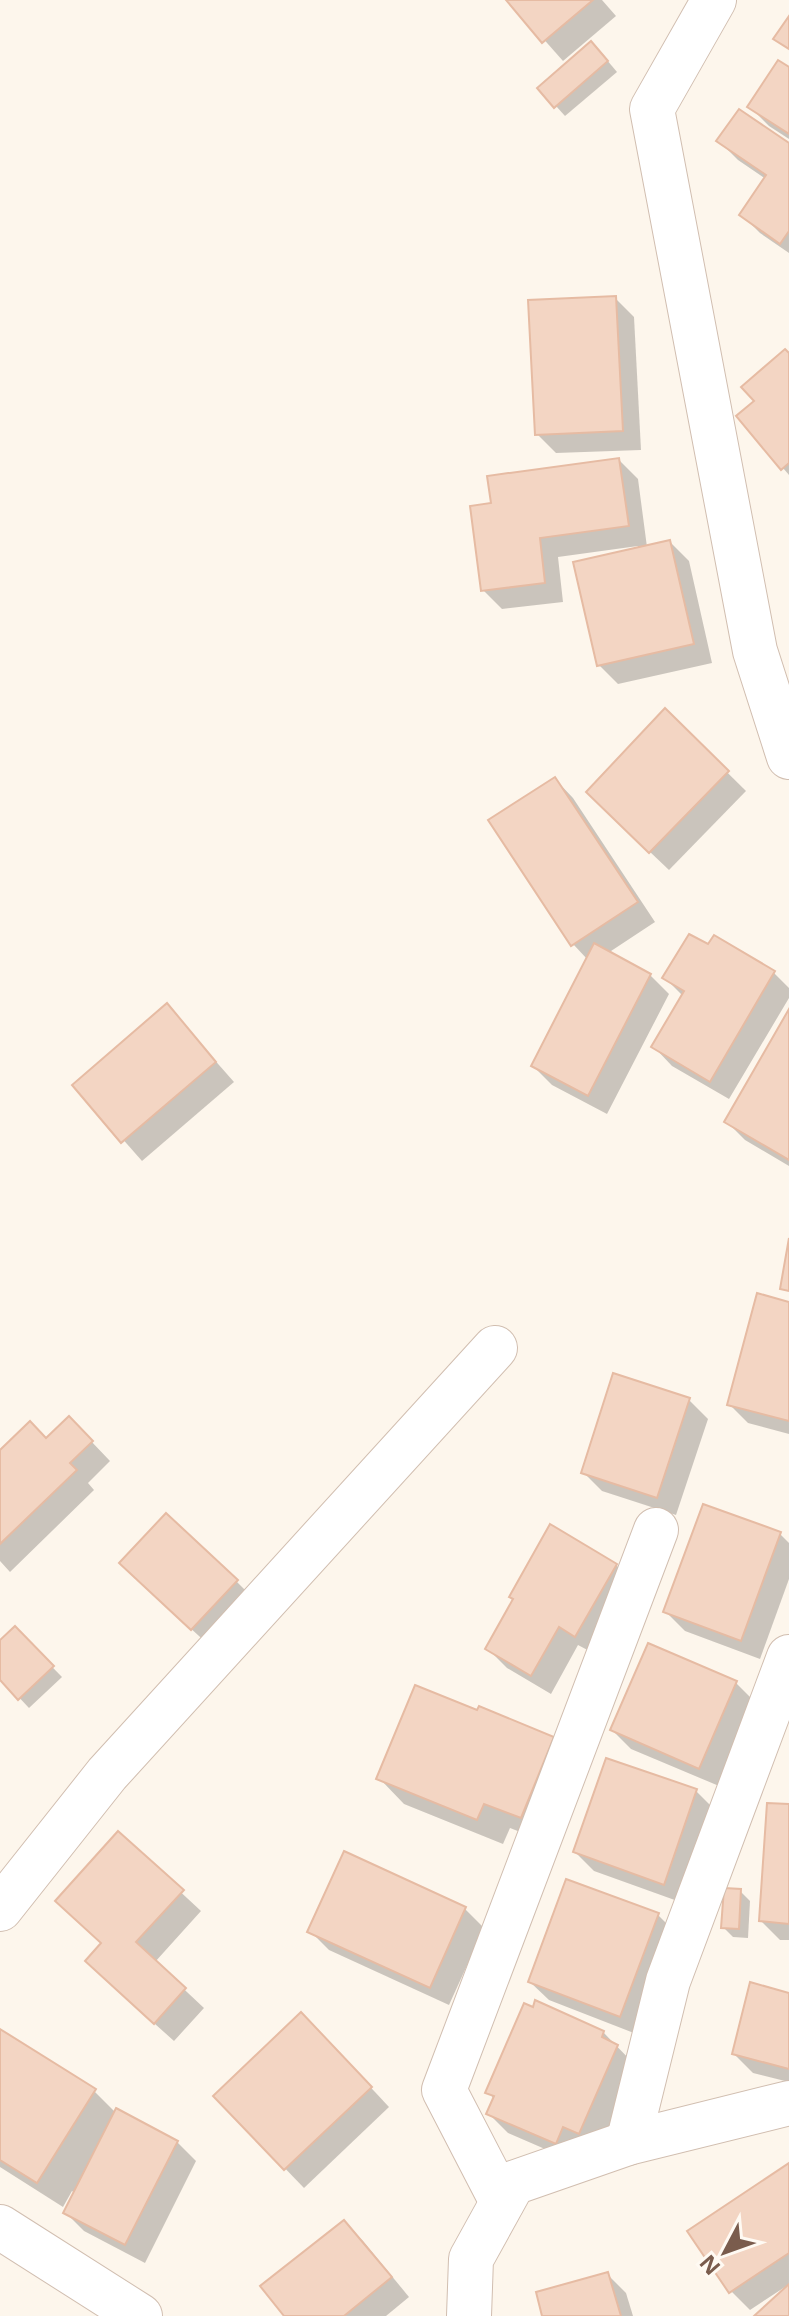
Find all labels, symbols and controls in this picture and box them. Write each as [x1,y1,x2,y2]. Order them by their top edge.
north arrow [685,2212,765,2292]
text: N [692,2249,726,2282]

